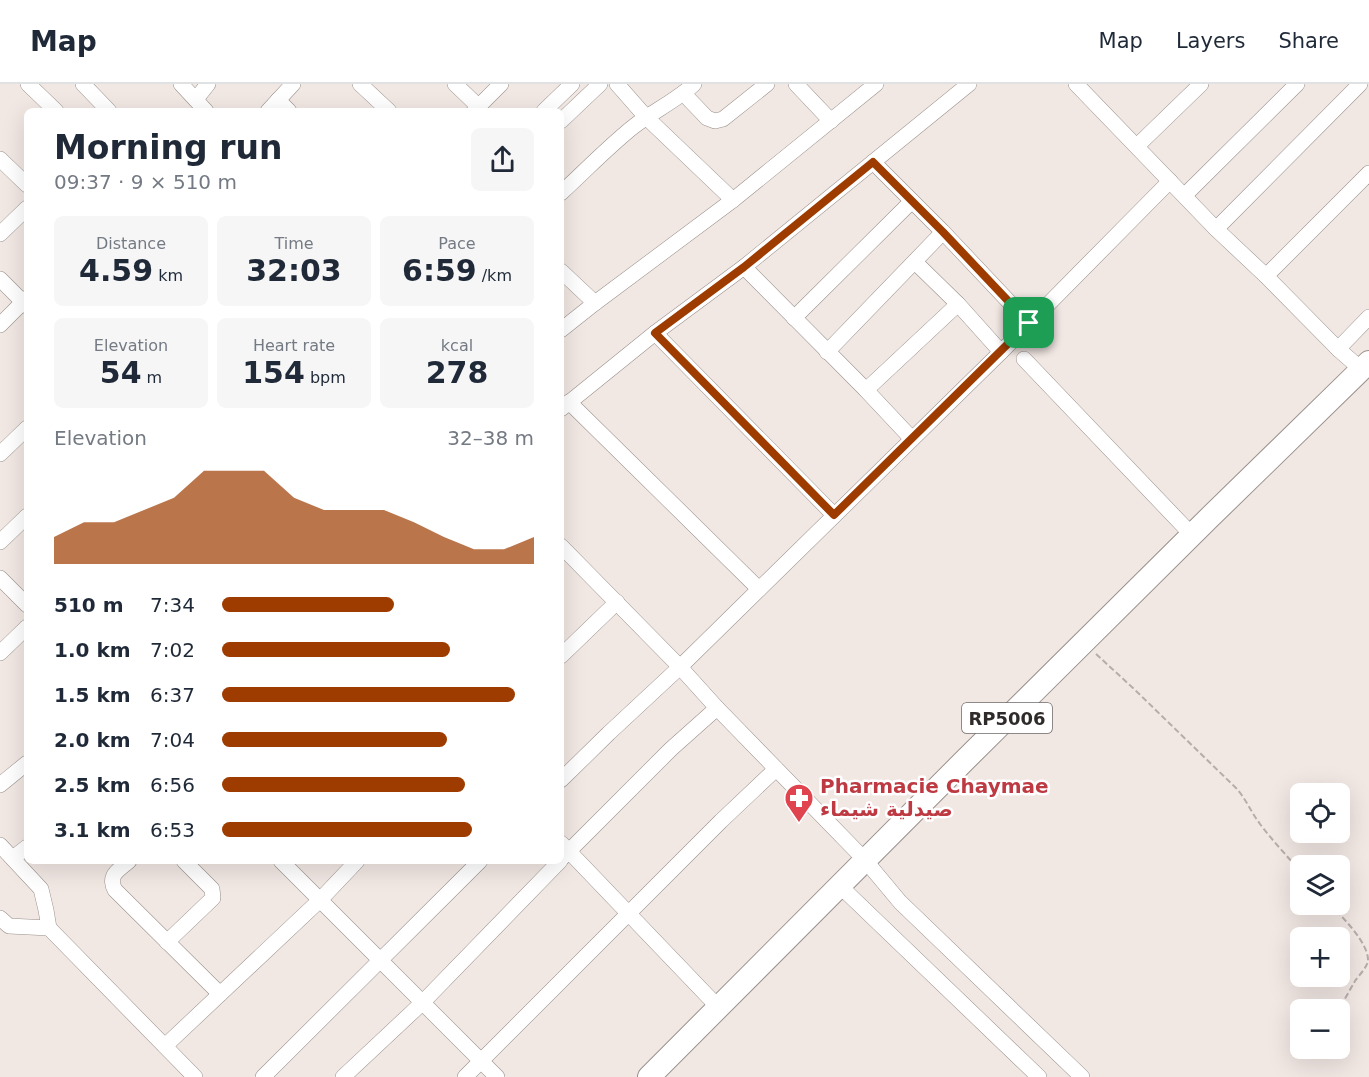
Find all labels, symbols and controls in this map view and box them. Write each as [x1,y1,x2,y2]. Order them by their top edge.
text: Map [30,25,97,58]
text: Map [1099,29,1143,53]
text: Layers [1176,29,1245,53]
text: Share [1278,29,1339,53]
text: Morning run [54,128,282,167]
button: share [471,128,534,191]
text: 09:37 · 9 × 510 m [54,170,237,194]
text: Distance [96,234,166,253]
text: Time [274,234,314,253]
text: Pace [438,234,476,253]
text: 4.59 [79,253,153,288]
text: 32:03 [246,253,342,288]
text: 6:59 [402,253,477,288]
text: km [153,266,183,285]
text: /km [477,266,512,285]
pin [1003,297,1054,348]
icon: arrive [1012,306,1045,339]
text: Elevation [94,336,168,355]
text: Heart rate [253,336,335,355]
text: kcal [441,336,473,355]
text: 54 [100,355,142,390]
text: 154 [242,355,305,390]
text: 278 [426,355,488,390]
text: m [142,368,162,387]
text: bpm [305,368,346,387]
text: Elevation [54,426,147,450]
text: 32–38 m [447,426,534,450]
text: 510 m [54,593,124,617]
text: 7:34 [150,593,195,617]
text: 1.0 km [54,638,131,662]
text: 7:02 [150,638,195,662]
text: 1.5 km [54,683,131,707]
text: 6:37 [150,683,195,707]
road number: RP5006 [962,703,1052,733]
text: 2.0 km [54,728,131,752]
text: 7:04 [150,728,195,752]
text: 2.5 km [54,773,131,797]
text: 6:56 [150,773,195,797]
place label: Pharmacie Chaymae صيدلية شيماء [820,774,1049,821]
pharmacy icon: Pharmacie Chaymae صيدلية شيماء [783,782,815,824]
map controls [1290,783,1350,1059]
button: locate [1290,783,1350,843]
text: 3.1 km [54,818,131,842]
text: 6:53 [150,818,195,842]
button: layers [1290,855,1350,915]
button: + [1290,927,1350,987]
button: − [1290,999,1350,1059]

